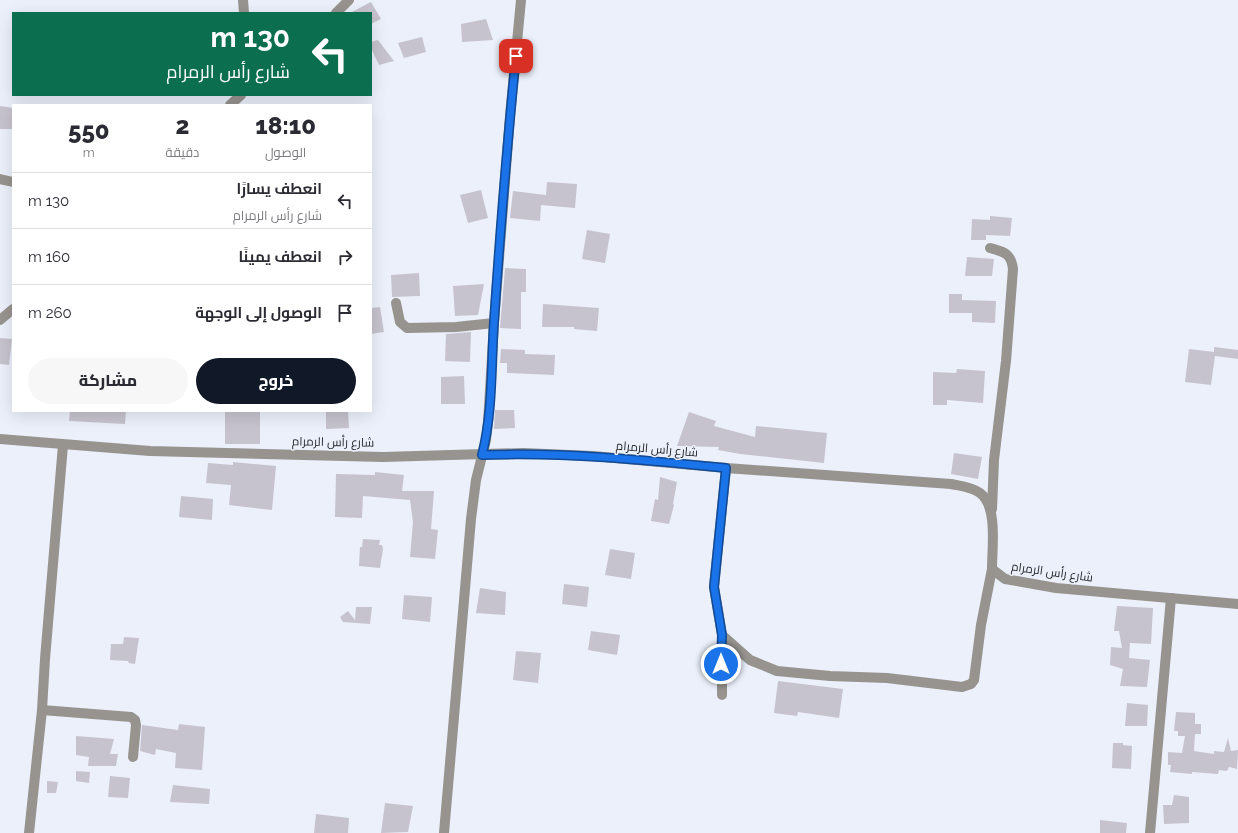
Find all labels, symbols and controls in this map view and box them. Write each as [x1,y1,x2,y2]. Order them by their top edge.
text: 130 m [211,21,290,54]
icon: left [304,28,356,80]
pin [499,39,533,73]
icon: arrive [505,45,527,67]
text: شارع رأس الرمرام [166,61,290,82]
text: 2 [175,111,189,140]
text: 18:10 [255,111,316,140]
text: 550 [68,116,110,145]
text: m [83,145,95,160]
text: دقيقة [165,145,199,160]
text: الوصول [265,145,306,160]
text: انعطف يسارًا [237,180,322,198]
icon: left [334,190,356,212]
text: 130 m [28,192,69,210]
text: شارع رأس الرمرام [233,208,322,223]
icon: right [334,246,356,268]
text: 160 m [28,248,70,266]
text: انعطف يمينًا [238,248,322,266]
icon: arrive [334,302,356,324]
text: 260 m [28,304,72,322]
text: الوصول إلى الوجهة [195,304,322,322]
button: مشاركة [28,358,188,404]
button: خروج [196,358,356,404]
street label: شارع رأس الرمرام [292,433,374,451]
street label: شارع رأس الرمرام [615,437,699,461]
street label: شارع رأس الرمرام [1010,558,1094,586]
position arrow [700,643,742,685]

